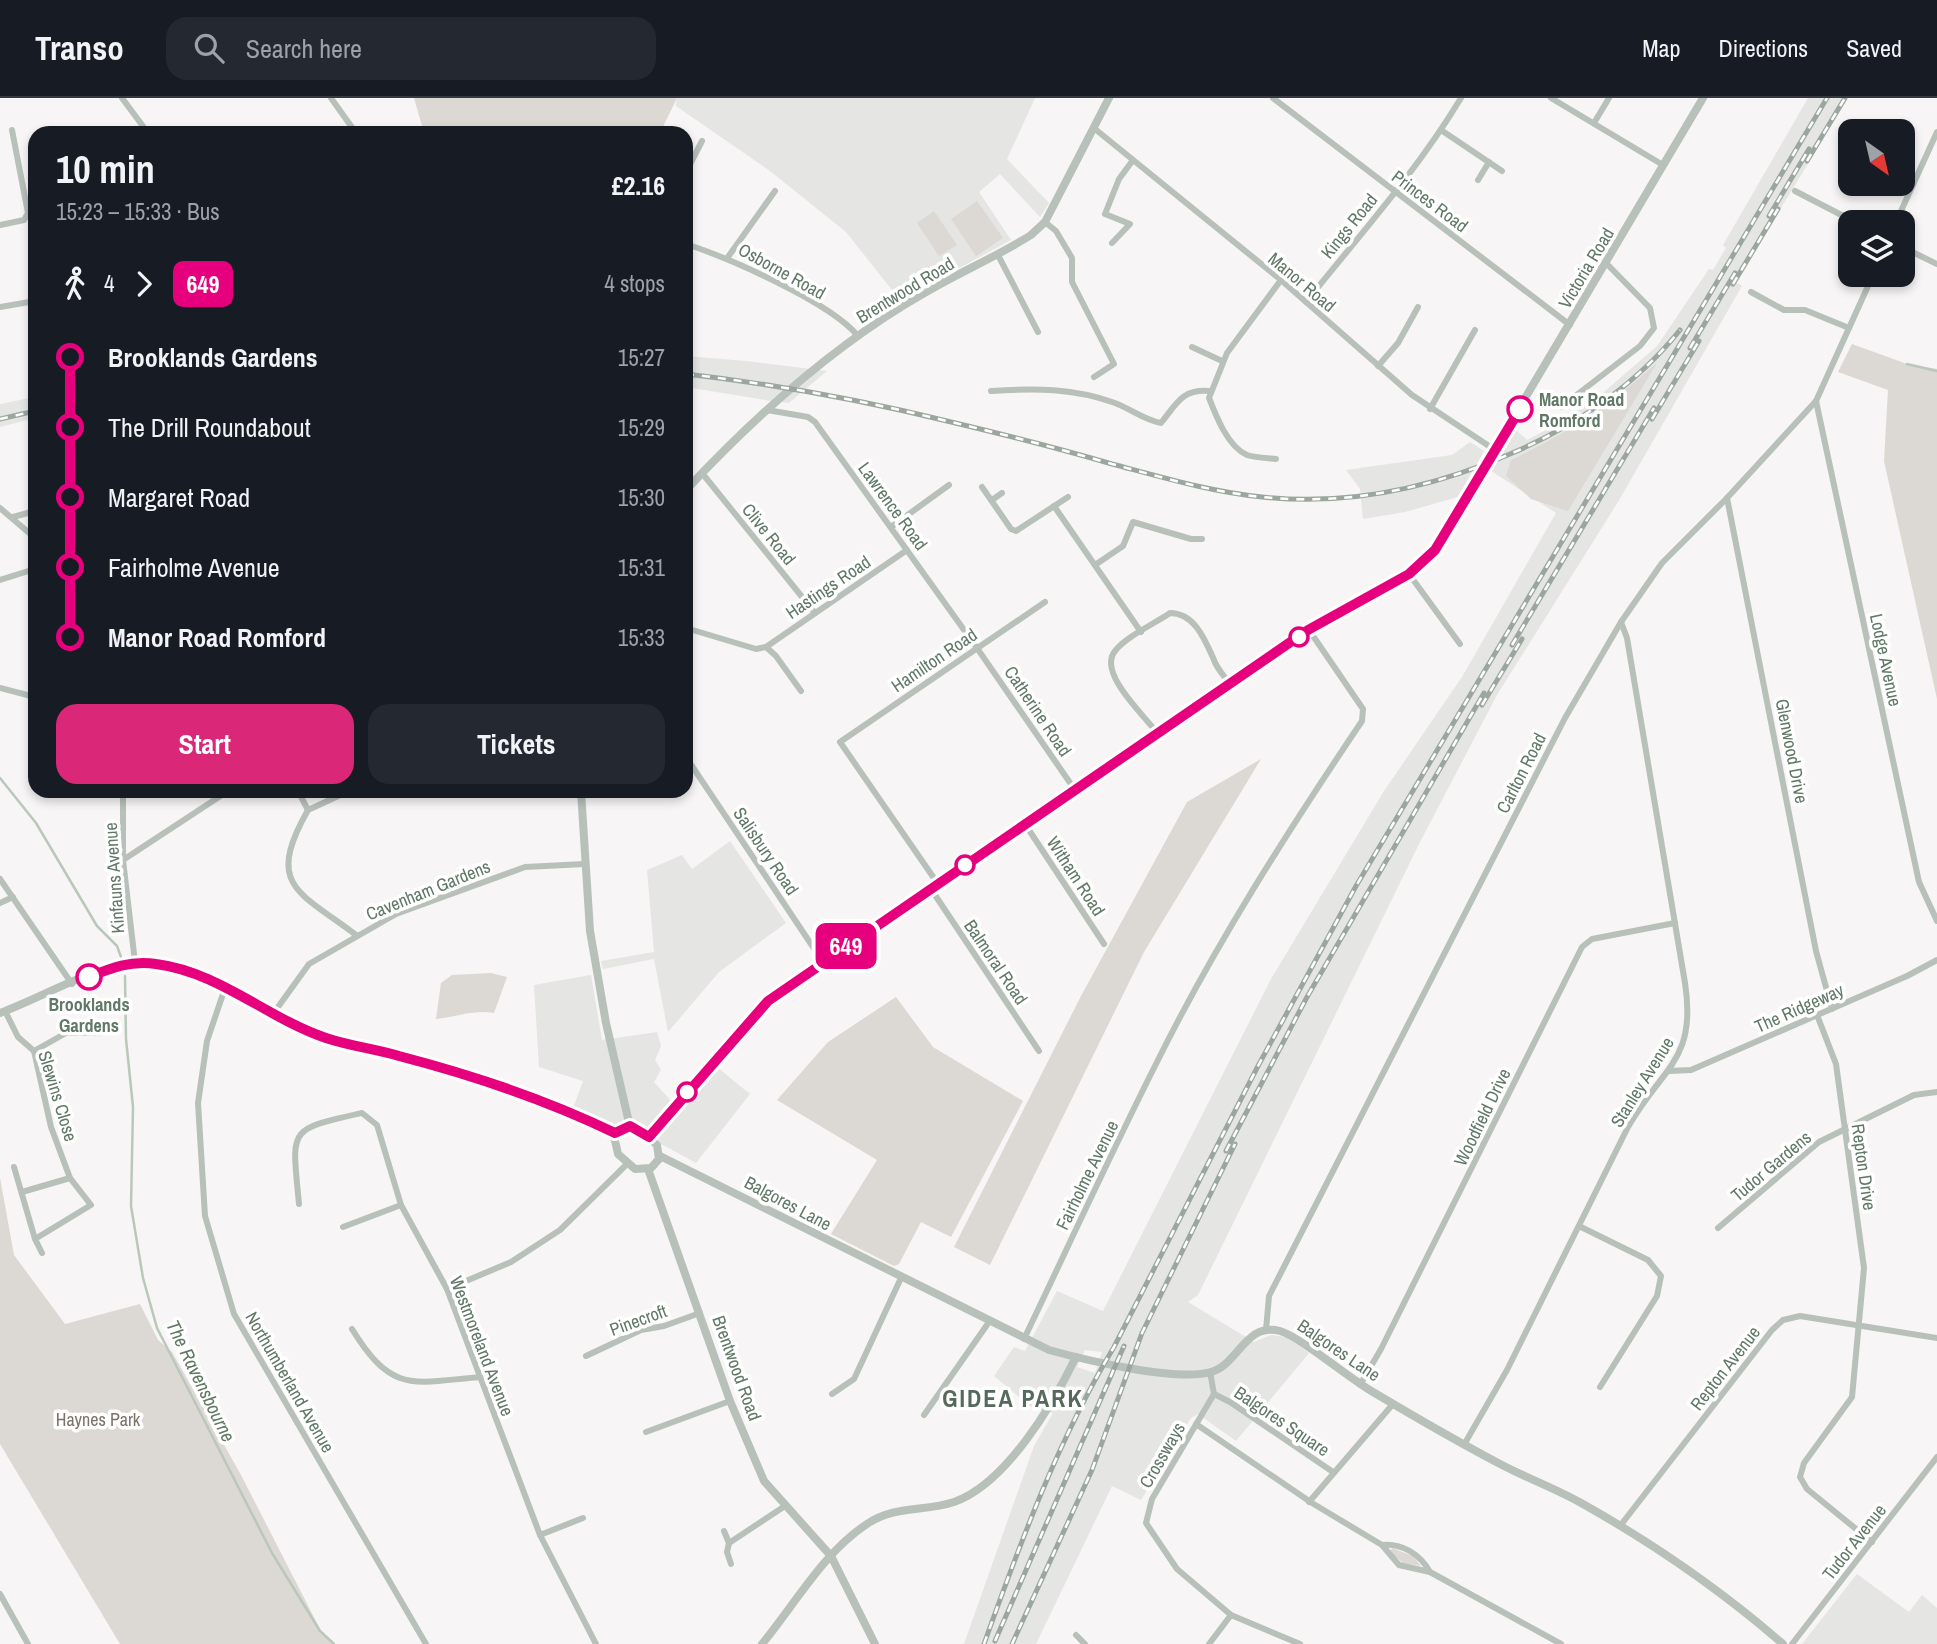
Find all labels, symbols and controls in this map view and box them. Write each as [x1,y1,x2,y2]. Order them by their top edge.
search box [166,17,656,80]
text: Transo [35,26,124,70]
icon: search [190,29,228,67]
text: Search here [246,31,362,66]
text: Map [1642,32,1680,64]
text: Directions [1718,32,1808,64]
text: Saved [1846,32,1902,64]
north arrow [1838,119,1914,196]
map controls [1838,119,1915,287]
text: 10 min [56,144,155,195]
street label: Princes Road [1387,164,1473,238]
text: £2.16 [612,168,665,203]
street label: Kings Road [1315,188,1383,264]
text: 15:23 – 15:33 · Bus [56,196,220,227]
button: layers [1838,210,1915,287]
street label: Victoria Road [1552,223,1620,313]
street label: Osborne Road [734,237,830,305]
street label: Manor Road [1263,246,1341,318]
street label: Brentwood Road [851,251,959,329]
icon: walk [56,265,94,303]
icon: forward [125,265,163,303]
text: 4 [104,268,115,299]
text: 649 [187,268,219,300]
text: 4 stops [604,268,665,299]
text: Brooklands Gardens [108,340,318,375]
text: 15:27 [618,342,665,373]
place label: Manor Road Romford [1539,387,1624,433]
marker: Manor Road Romford [1507,396,1533,422]
text: The Drill Roundabout [108,410,311,445]
text: 15:29 [618,412,665,443]
street label: Lawrence Road [853,457,933,555]
text: Margaret Road [108,480,250,515]
text: 15:30 [618,482,665,513]
street label: Clive Road [736,498,802,570]
street label: Hastings Road [781,549,875,625]
text: Fairholme Avenue [108,550,280,585]
text: 15:31 [618,552,665,583]
street label: Lodge Avenue [1864,611,1908,709]
text: Manor Road Romford [108,620,326,655]
text: 15:33 [618,622,665,653]
street label: Hamilton Road [886,622,982,698]
unlabelled marker [1289,627,1309,647]
street label: Catherine Road [999,661,1077,761]
street label: Glenwood Drive [1770,697,1814,805]
button: Start [56,704,354,784]
button: Tickets [368,704,665,784]
street label: Carlton Road [1490,729,1552,817]
street label: Salisbury Road [727,802,805,900]
street label: Kinfauns Avenue [98,822,130,934]
street label: Witham Road [1041,831,1111,921]
street label: Cavenham Gardens [362,854,494,926]
unlabelled marker [955,855,975,875]
street label: Balmoral Road [958,915,1034,1009]
line badge: 649 [806,923,886,969]
text: 649 [830,930,862,962]
marker: Brooklands Gardens [76,964,102,990]
street label: The Ridgeway [1750,977,1848,1039]
place label: Brooklands Gardens [48,992,130,1038]
street label: Stanley Avenue [1604,1032,1680,1132]
street label: Slewins Close [32,1048,84,1144]
street label: Woodfield Drive [1448,1064,1516,1170]
unlabelled marker [677,1082,697,1102]
street label: Fairholme Avenue [1050,1116,1124,1234]
street label: Repton Drive [1846,1122,1882,1212]
street label: Tudor Gardens [1725,1125,1817,1207]
street label: Balgores Lane [740,1170,836,1236]
street label: Westmoreland Avenue [444,1272,520,1420]
street label: Pinecroft [606,1298,670,1342]
street label: Northumberland Avenue [239,1307,341,1457]
street label: Brentwood Road [706,1312,768,1424]
street label: Balgores Lane [1293,1313,1385,1387]
water label: The Ravensbourne [160,1316,242,1446]
street label: Repton Avenue [1684,1321,1766,1415]
street label: Balgores Square [1229,1380,1335,1462]
district label: GIDEA PARK [942,1382,1084,1414]
park label: Haynes Park [56,1407,141,1432]
street label: Crossways [1133,1417,1191,1493]
street label: Tudor Avenue [1816,1499,1892,1585]

